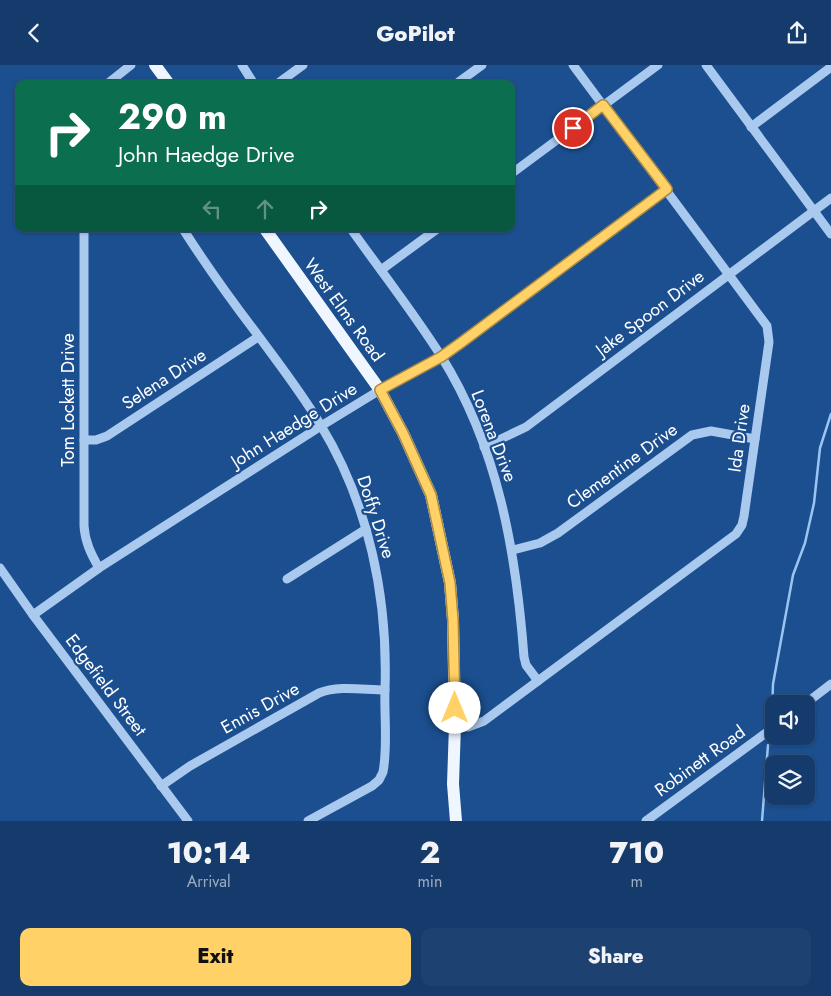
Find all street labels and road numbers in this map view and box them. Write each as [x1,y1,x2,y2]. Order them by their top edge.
street label: West Elms Road [298,253,390,367]
street label: Jake Spoon Drive [589,264,710,364]
street label: Tom Lockett Drive [55,333,81,467]
street label: Selena Drive [117,342,211,416]
street label: John Haedge Drive [224,376,362,475]
street label: Lorena Drive [465,386,523,486]
street label: Ida Drive [721,402,757,474]
street label: Clementine Drive [561,417,683,515]
street label: Doffy Drive [350,472,402,562]
street label: Edgefield Street [59,629,153,742]
street label: Ennis Drive [216,676,304,740]
street label: Robinett Road [649,719,751,803]

